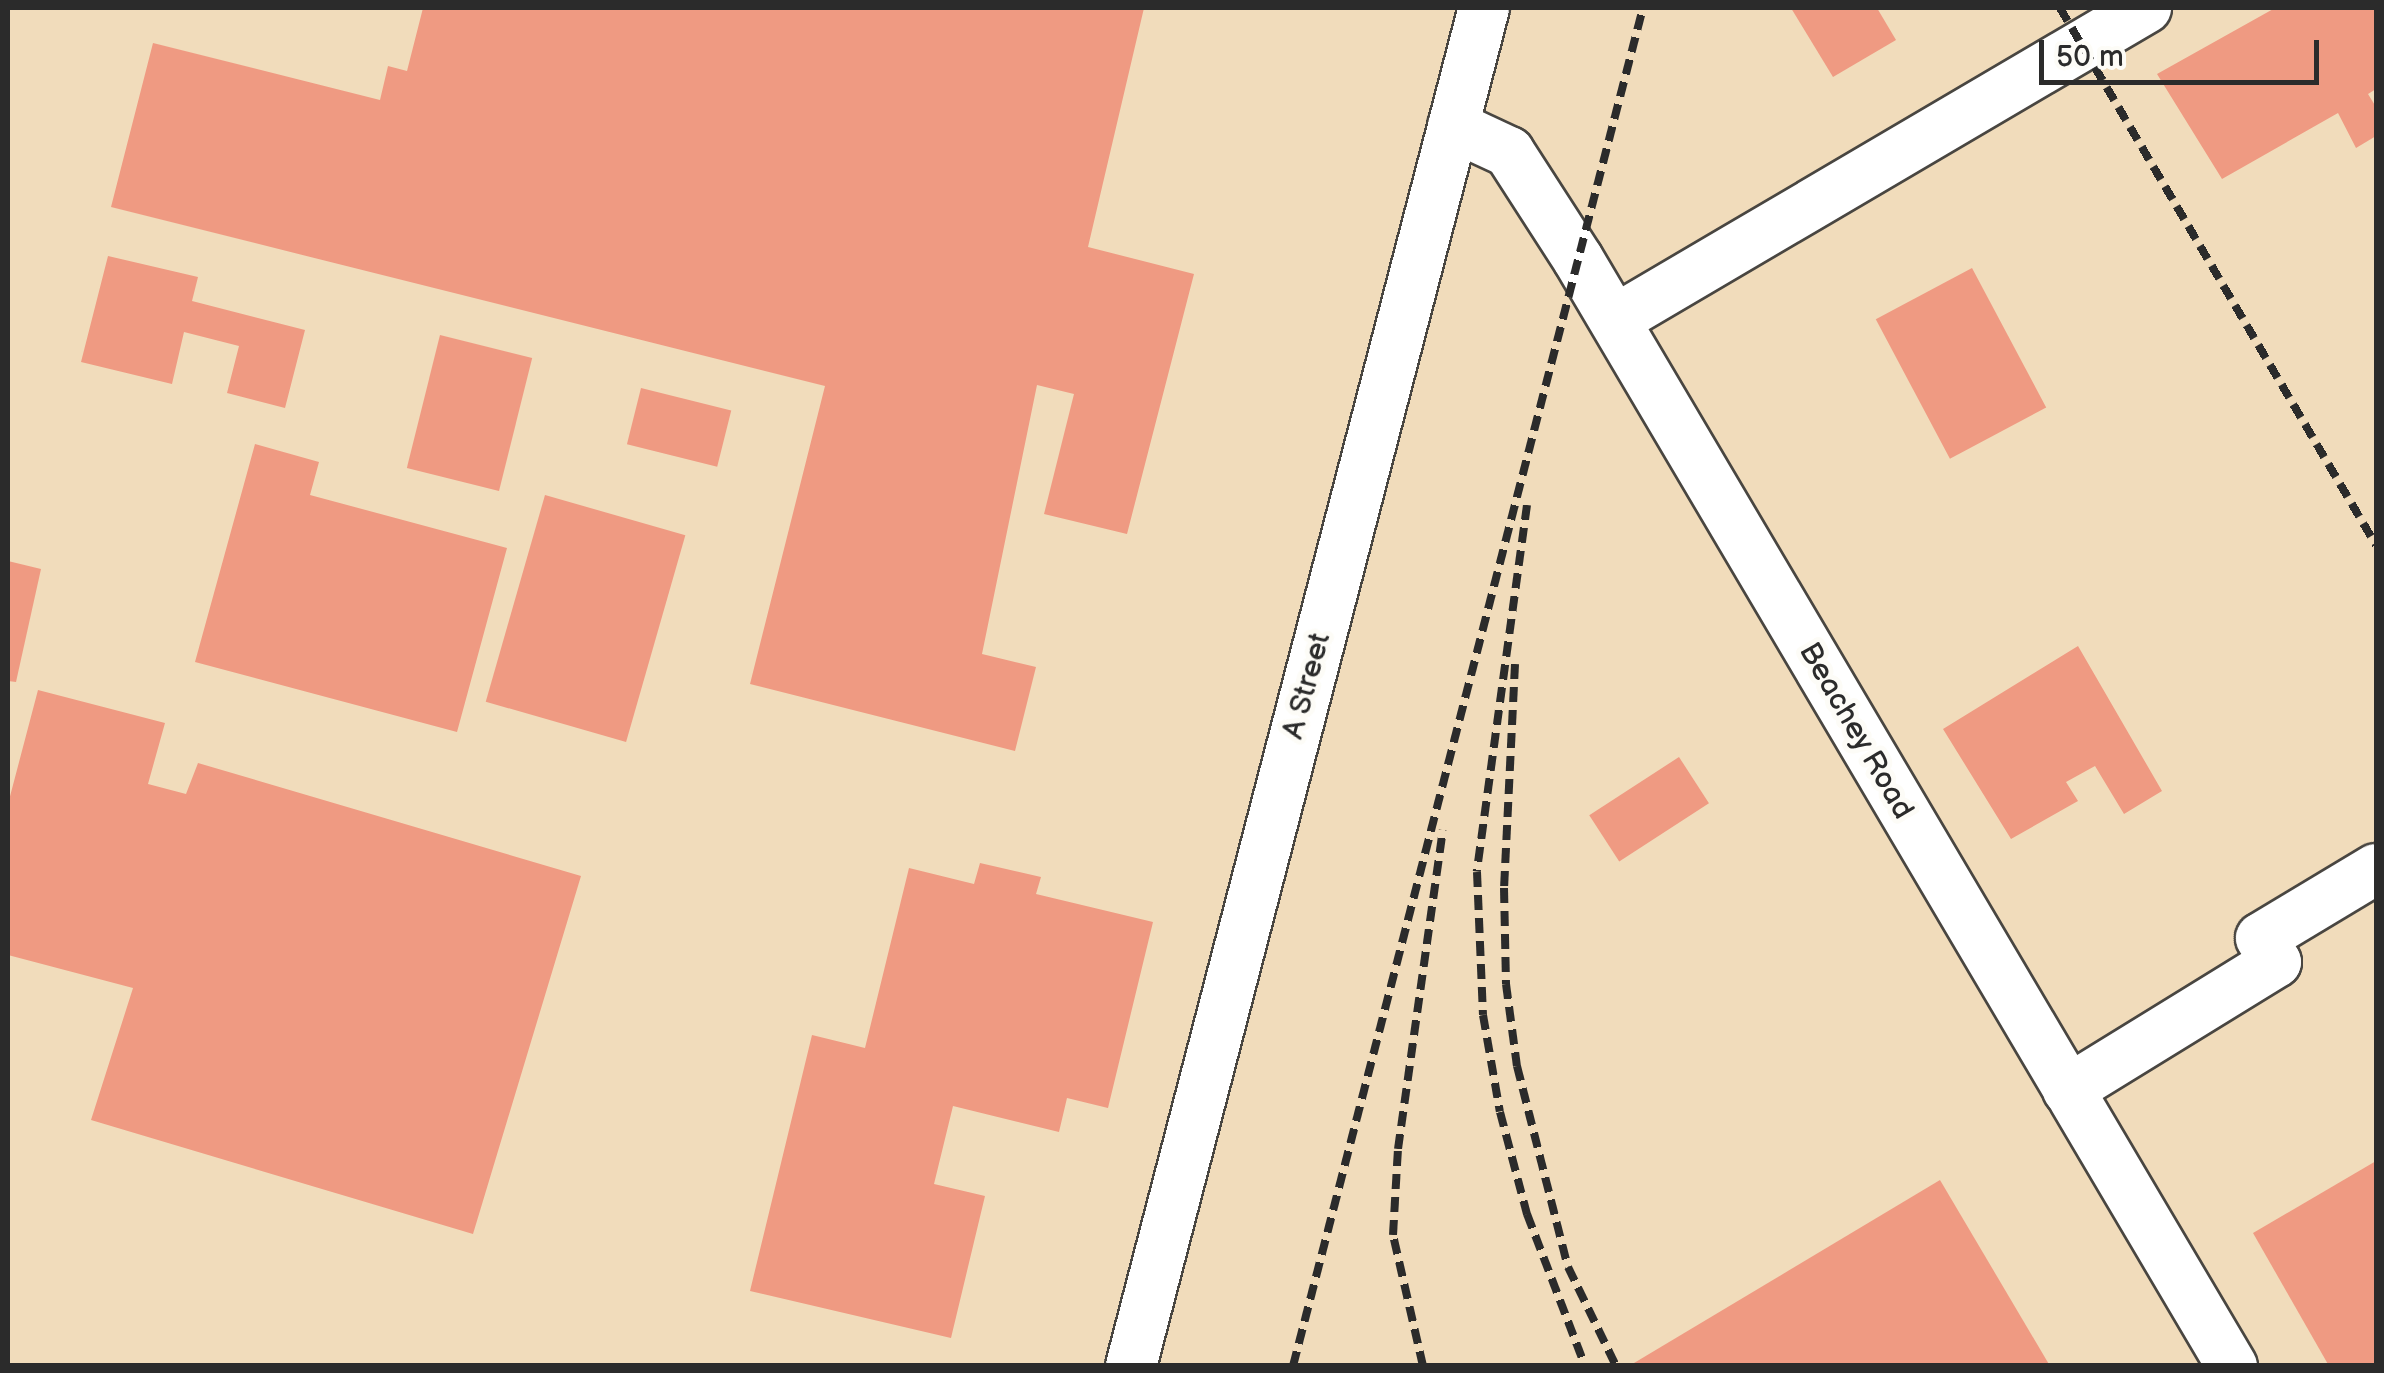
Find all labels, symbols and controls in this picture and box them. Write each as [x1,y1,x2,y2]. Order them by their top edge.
scale bar [2044,20,2324,82]
text: 50 m [2056,39,2124,75]
street label: A Street [1276,629,1338,743]
street label: Beachey Road [1791,636,1921,826]

